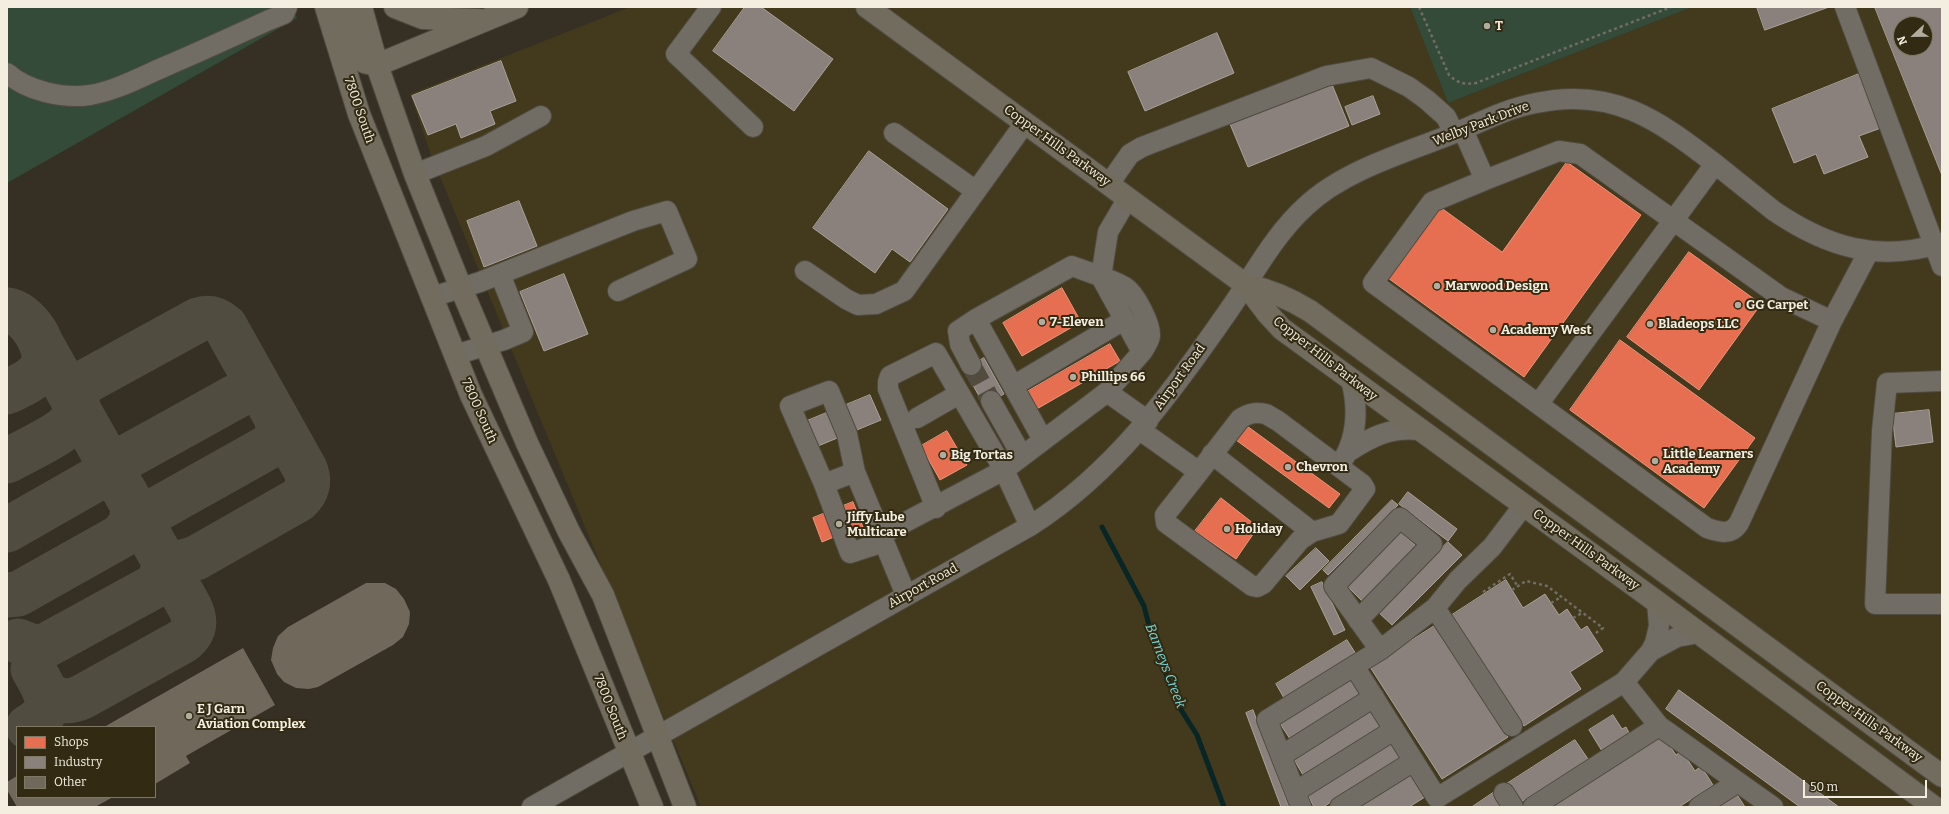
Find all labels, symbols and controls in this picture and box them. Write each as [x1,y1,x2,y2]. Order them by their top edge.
north arrow [1893,16,1933,56]
place label: T [1495,18,1503,34]
marker: T [1482,21,1492,31]
text: N [1895,34,1910,47]
street label: 7800 South [340,75,378,145]
street label: Welby Park Drive [1431,98,1531,150]
street label: Copper Hills Parkway [1001,102,1113,190]
place label: Marwood Design [1445,278,1548,294]
marker: Marwood Design [1432,281,1442,291]
place label: GG Carpet [1746,297,1808,313]
marker: GG Carpet [1733,300,1743,310]
street label: Copper Hills Parkway [1270,313,1380,405]
place label: 7-Eleven [1050,314,1104,330]
place label: Bladeops LLC [1658,316,1739,332]
marker: 7-Eleven [1037,317,1047,327]
marker: Bladeops LLC [1645,319,1655,329]
place label: Academy West [1501,322,1592,338]
marker: Academy West [1488,325,1498,335]
street label: Airport Road [1151,341,1209,413]
place label: Phillips 66 [1081,369,1145,385]
marker: Phillips 66 [1068,372,1078,382]
street label: 7800 South [458,376,500,446]
place label: Little Learners Academy [1663,446,1753,477]
place label: Big Tortas [951,447,1013,463]
marker: Big Tortas [938,450,948,460]
marker: Little Learners Academy [1650,456,1660,466]
place label: Chevron [1296,459,1348,475]
marker: Chevron [1283,462,1293,472]
street label: Copper Hills Parkway [1530,506,1642,594]
place label: Jiffy Lube Multicare [847,509,907,540]
marker: Jiffy Lube Multicare [834,519,844,529]
place label: Holiday [1235,521,1283,537]
marker: Holiday [1222,524,1232,534]
street label: Airport Road [885,560,961,612]
water label: Barneys Creek [1141,621,1189,711]
street label: 7800 South [590,672,630,742]
street label: Copper Hills Parkway [1813,678,1925,766]
place label: E J Garn Aviation Complex [197,701,306,732]
marker: E J Garn Aviation Complex [184,711,194,721]
legend [16,726,156,798]
text: Shops [54,735,88,749]
text: Industry [54,755,102,769]
scale bar [1805,772,1929,798]
text: Other [54,775,86,789]
text: 50 m [1810,780,1838,794]

